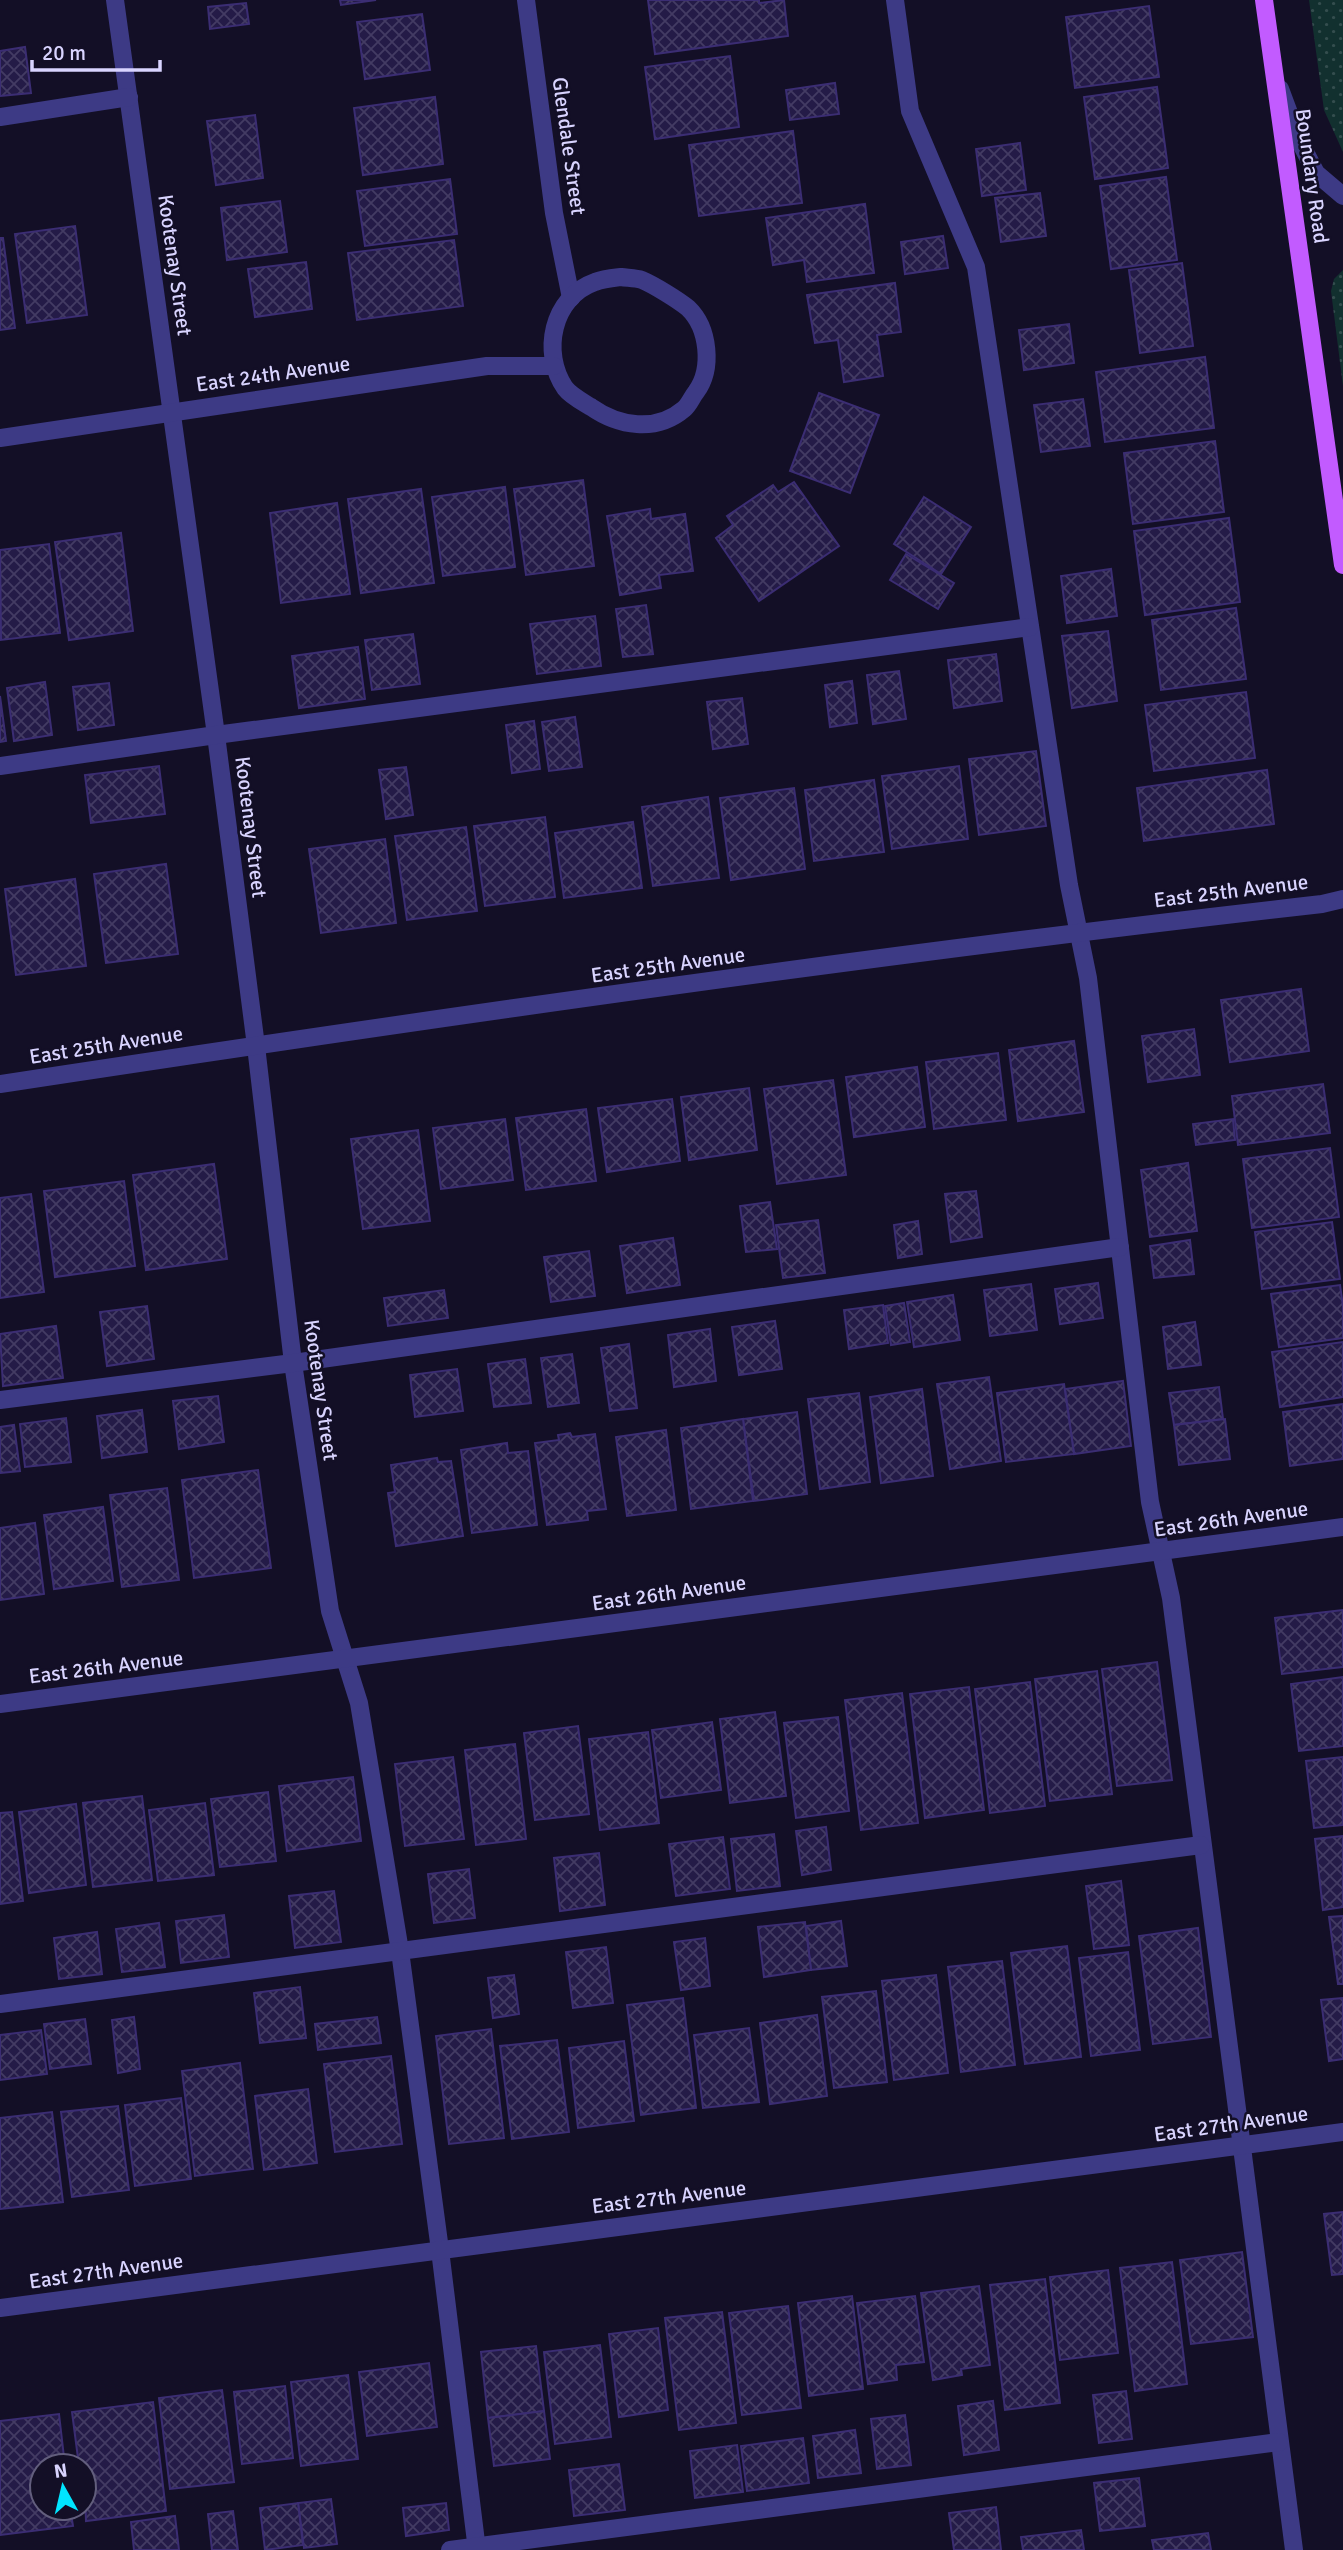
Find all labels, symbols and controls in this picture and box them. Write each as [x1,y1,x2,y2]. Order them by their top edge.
scale bar [32,28,159,72]
text: 20 m [42,40,86,66]
street label: Glendale Street [546,75,592,217]
street label: Boundary Road [1290,107,1334,245]
street label: Kootenay Street [152,193,198,337]
street label: East 24th Avenue [194,350,352,398]
street label: Kootenay Street [229,755,273,899]
street label: East 25th Avenue [1152,869,1310,913]
street label: East 25th Avenue [589,941,747,989]
street label: East 25th Avenue [27,1020,185,1070]
street label: Kootenay Street [298,1318,344,1462]
street label: East 26th Avenue [1152,1495,1310,1543]
street label: East 26th Avenue [590,1569,748,1617]
street label: East 26th Avenue [27,1645,185,1689]
street label: East 27th Avenue [1152,2100,1310,2148]
street label: East 27th Avenue [590,2175,748,2219]
street label: East 27th Avenue [27,2247,185,2295]
north arrow [28,2452,98,2522]
text: N [53,2458,69,2484]

